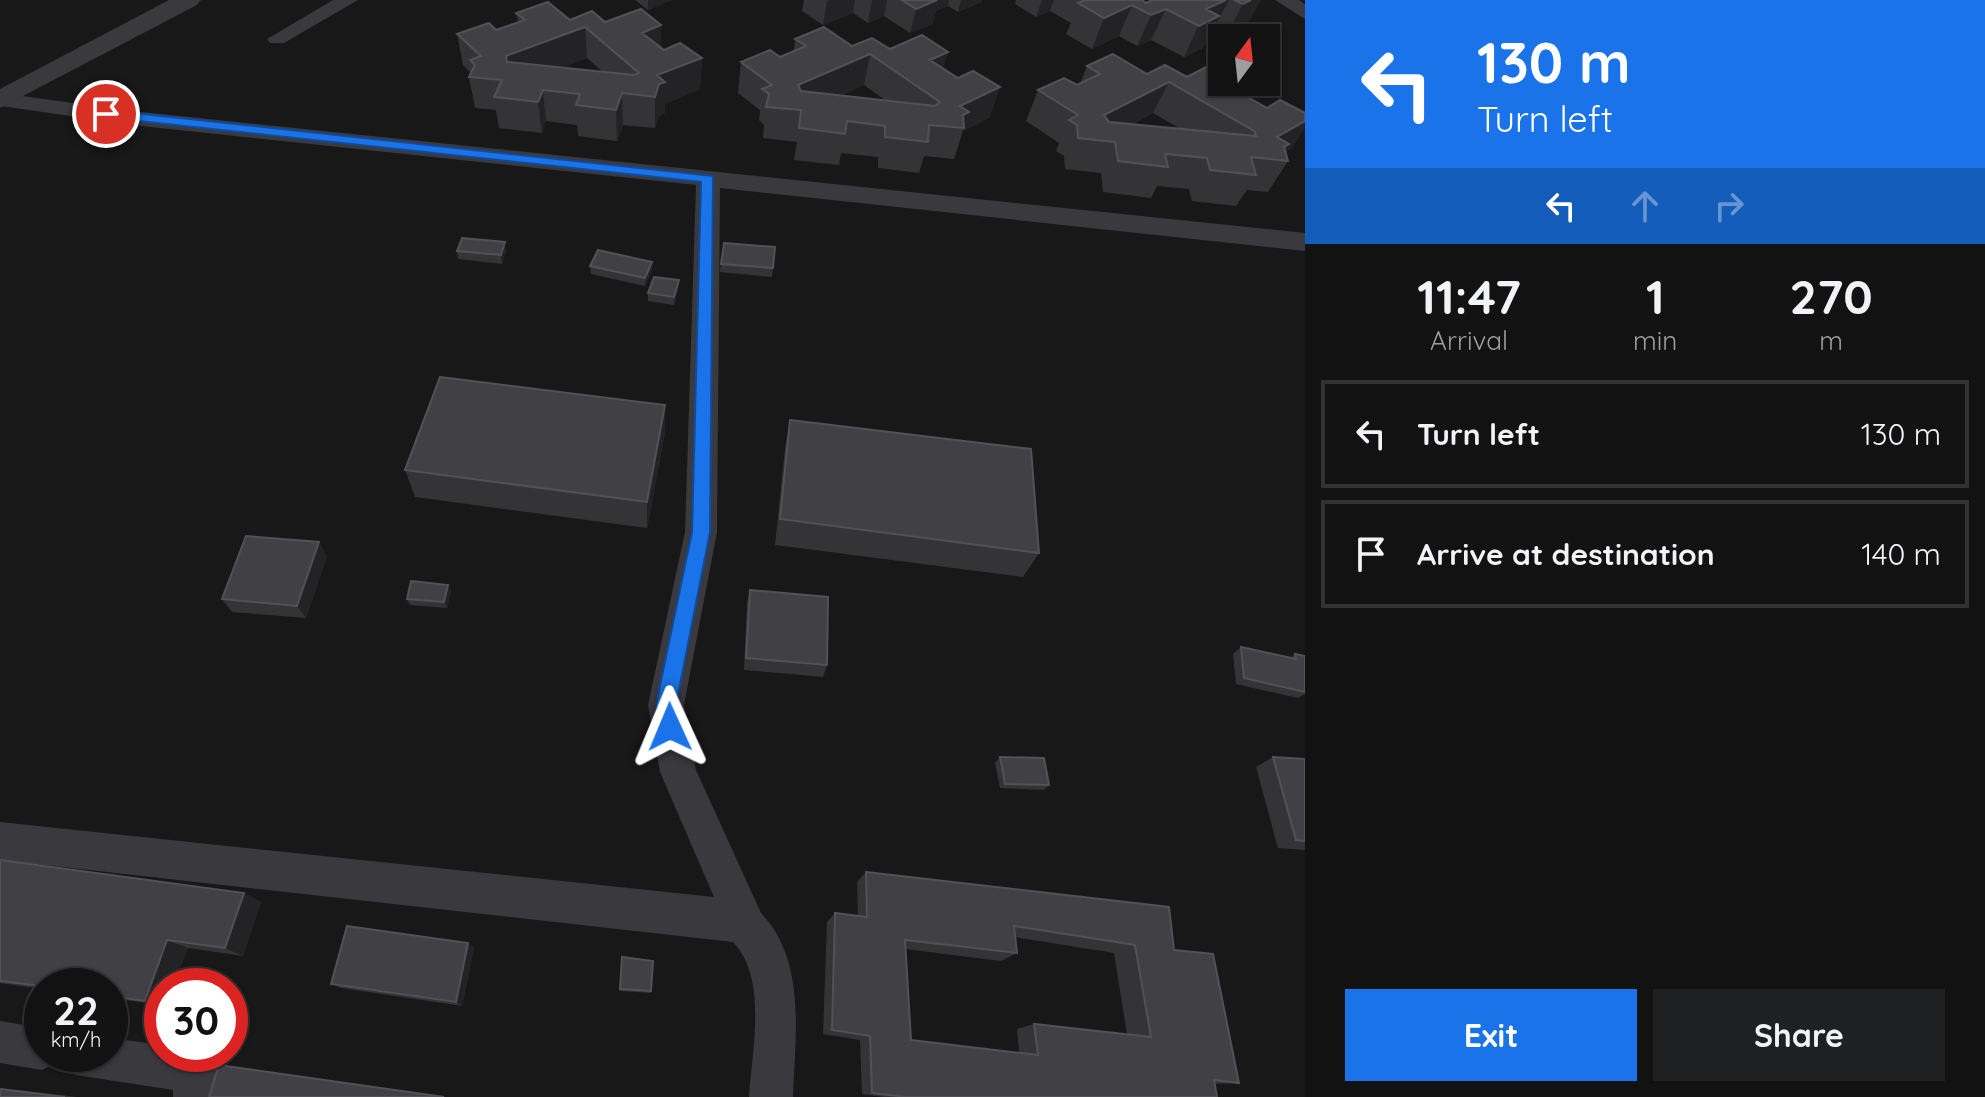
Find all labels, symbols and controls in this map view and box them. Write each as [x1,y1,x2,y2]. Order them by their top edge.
north arrow [1208,24,1280,96]
map controls [1208,24,1280,96]
text: 130 m [1477,27,1631,97]
icon: left [1345,32,1449,136]
pin [72,80,140,148]
icon: arrive [84,92,128,136]
text: Turn left [1477,96,1613,141]
icon: left [1539,184,1583,228]
icon: ahead [1623,184,1667,228]
icon: right [1707,184,1751,228]
text: 11:47 [1417,266,1521,326]
text: 1 [1646,266,1665,326]
text: 270 [1790,266,1873,326]
text: Arrival [1430,324,1508,357]
text: min [1633,324,1677,357]
text: m [1819,324,1843,357]
icon: left [1349,412,1393,456]
text: Turn left [1417,415,1540,453]
text: 130 m [1861,415,1941,453]
icon: arrive [1349,532,1393,576]
text: Arrive at destination [1417,535,1715,573]
text: 140 m [1861,535,1941,573]
position arrow [628,685,712,769]
speed limit sign: 30 [144,968,248,1072]
text: 22 [53,985,99,1035]
button: Exit [1345,989,1637,1081]
button: Share [1653,989,1945,1081]
text: km/h [51,1027,101,1052]

